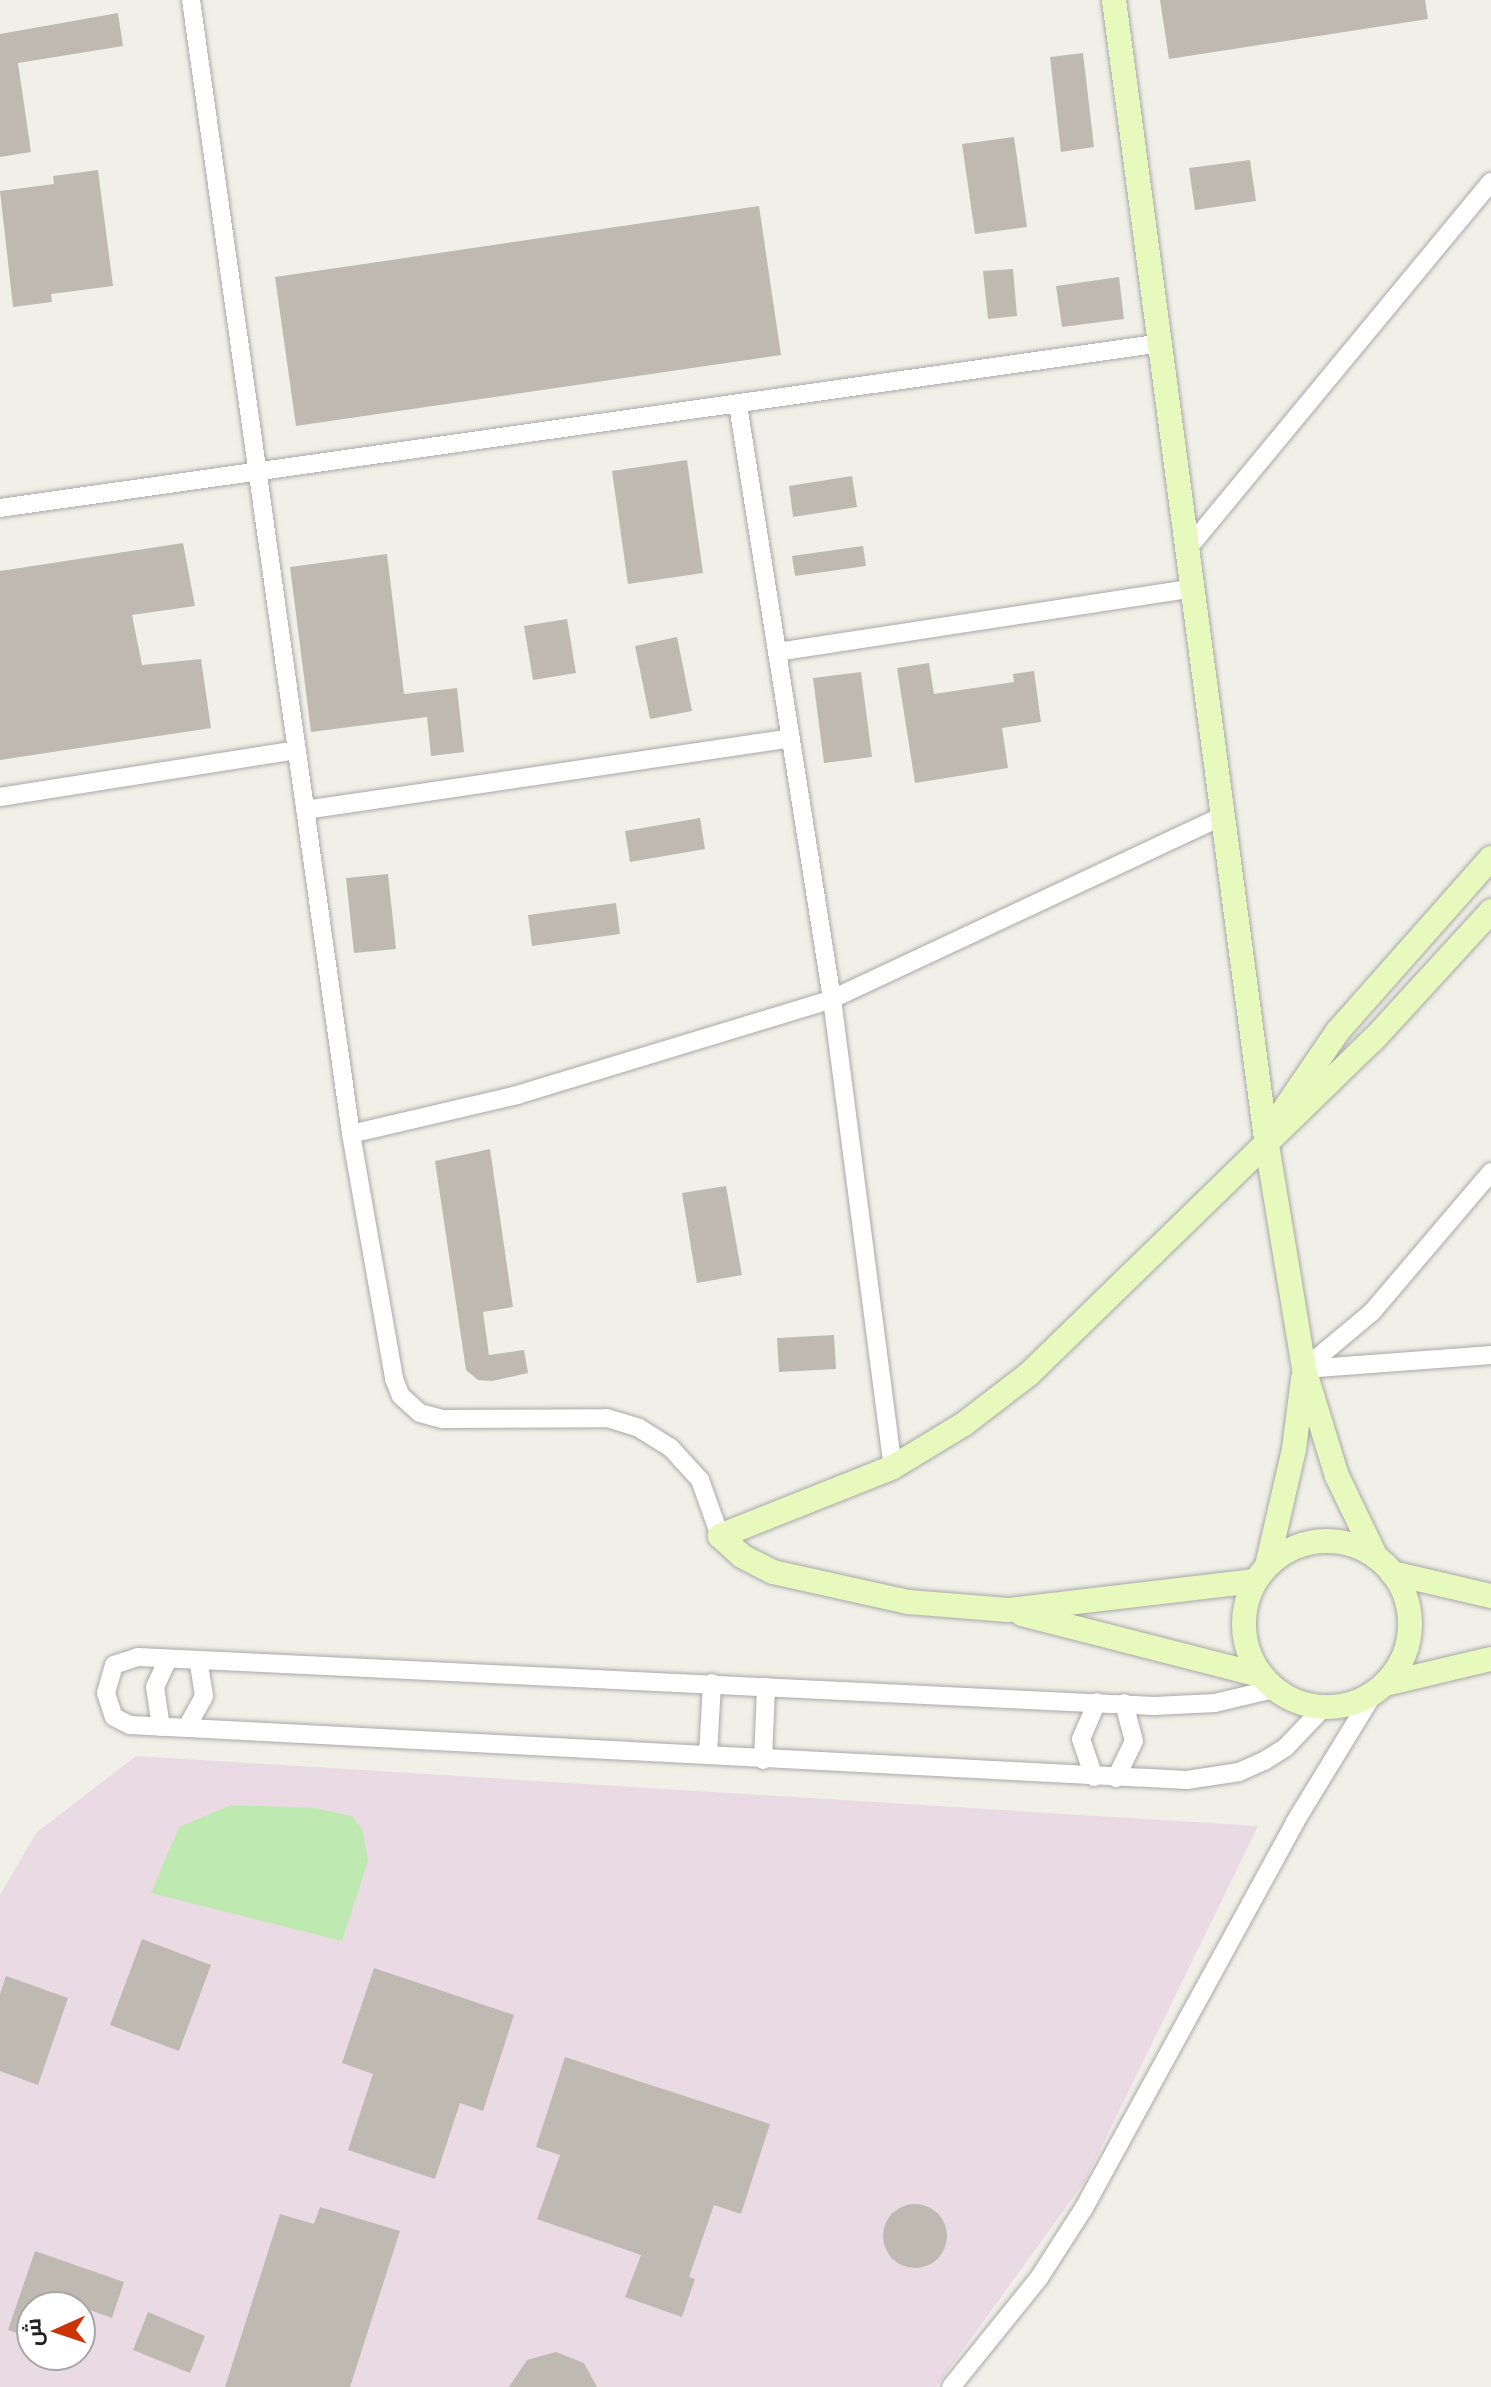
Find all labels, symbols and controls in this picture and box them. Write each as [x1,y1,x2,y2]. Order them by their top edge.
north arrow [16,2291,96,2371]
text: ش [19,2317,48,2347]

